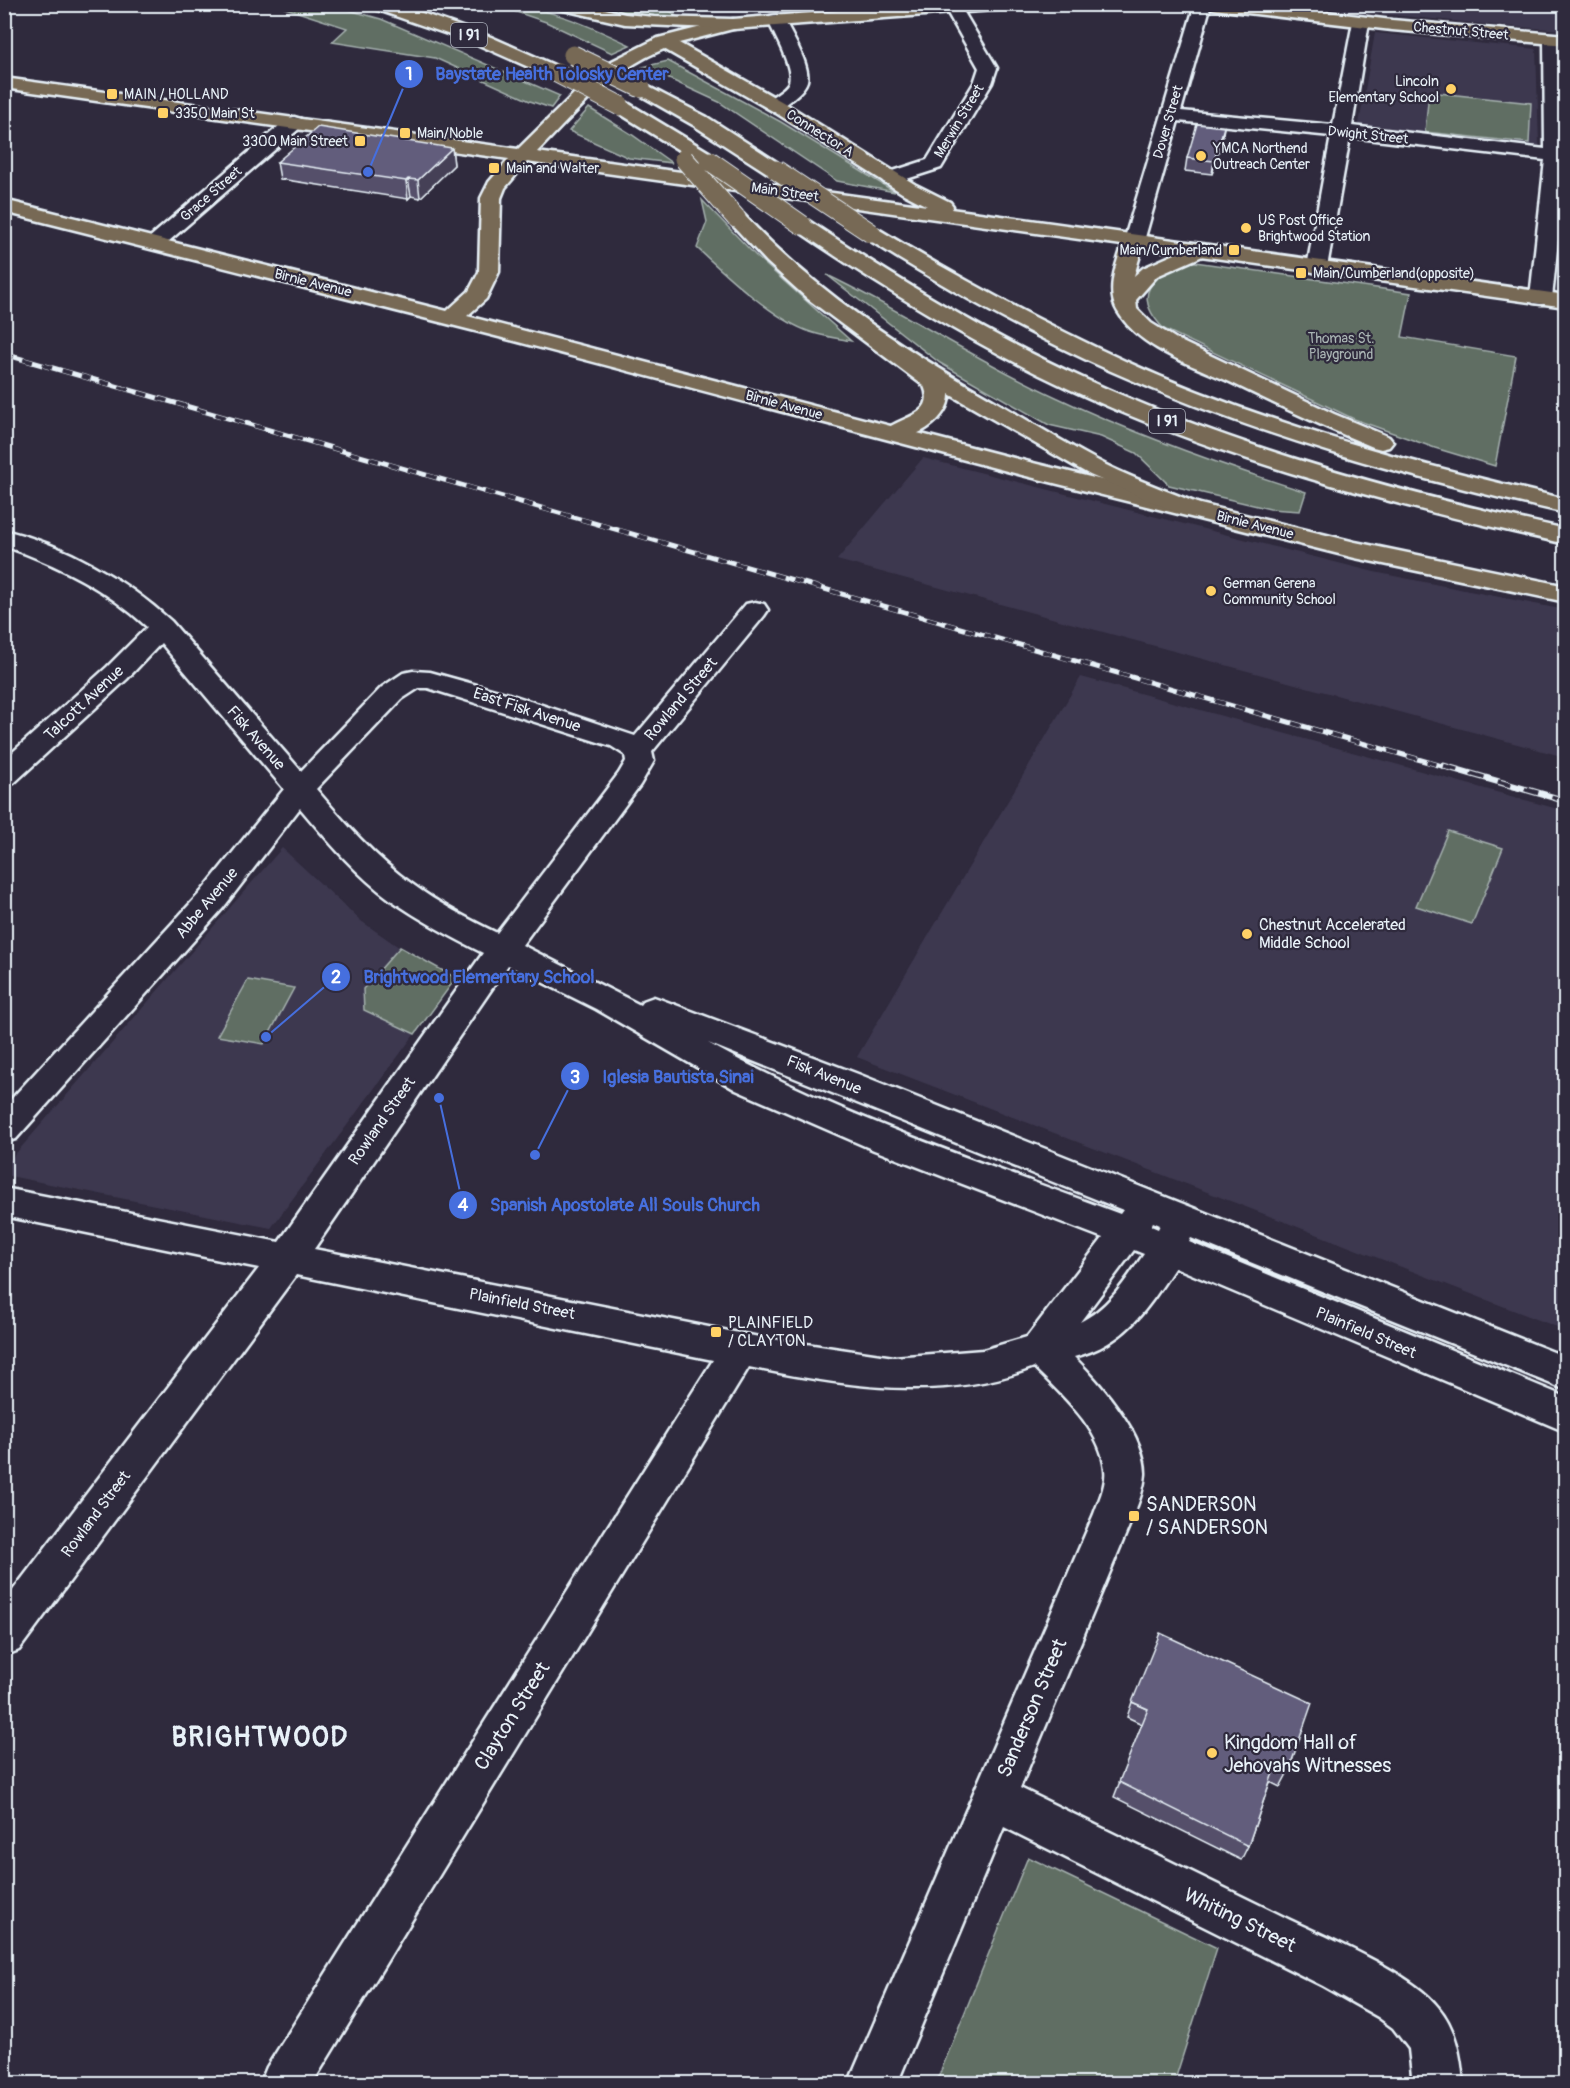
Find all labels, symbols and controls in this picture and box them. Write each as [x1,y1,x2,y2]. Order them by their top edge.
street label: Chestnut Street [1413,18,1510,44]
road number: I 91 [451,23,487,47]
callout: Baystate Health Tolosky Center [394,56,681,92]
text: 1 [405,63,413,86]
text: Baystate Health Tolosky Center [435,63,669,86]
place label: Lincoln Elementary School [1328,73,1439,106]
street label: Merwin Street [930,81,988,161]
marker: Lincoln Elementary School [1444,82,1458,96]
street label: Dover Street [1149,83,1187,161]
place label: MAIN / HOLLAND [124,86,229,103]
marker: MAIN / HOLLAND [105,87,119,101]
place label: 3350 Main St [175,105,255,122]
marker: 3350 Main St [156,106,170,120]
street label: Connector A [783,106,857,160]
street label: Dwight Street [1327,122,1410,148]
place label: Main/Noble [417,125,483,142]
marker: Main/Noble [398,126,412,140]
place label: 3300 Main Street [242,133,348,150]
marker: 3300 Main Street [353,134,367,148]
place label: YMCA Northend Outreach Center [1212,140,1310,173]
marker: YMCA Northend Outreach Center [1194,149,1208,163]
place label: Main and Walter [506,160,599,177]
marker: Main and Walter [487,161,501,175]
street label: Grace Street [177,162,245,225]
street label: Main Street [750,179,820,205]
place label: US Post Office Brightwood Station [1258,212,1371,245]
marker: US Post Office Brightwood Station [1239,221,1253,235]
place label: Main/Cumberland [1119,242,1222,259]
marker: Main/Cumberland [1227,243,1241,257]
street label: Birnie Avenue [273,265,353,301]
place label: Main/Cumberland(opposite) [1313,265,1475,282]
marker: Main/Cumberland(opposite) [1294,266,1308,280]
park label: Thomas St. Playground [1308,330,1374,363]
street label: Birnie Avenue [744,387,824,423]
road number: I 91 [1149,409,1185,433]
street label: Birnie Avenue [1215,507,1295,543]
place label: German Gerena Community School [1223,575,1336,608]
marker: German Gerena Community School [1204,584,1218,598]
street label: Rowland Street [640,653,722,745]
street label: Talcott Avenue [40,661,128,745]
street label: East Fisk Avenue [471,683,583,737]
street label: Fisk Avenue [223,702,290,774]
street label: Abbe Avenue [171,863,243,943]
place label: Chestnut Accelerated Middle School [1259,915,1406,953]
marker: Chestnut Accelerated Middle School [1240,927,1254,941]
callout: Brightwood Elementary School [321,959,606,995]
text: 2 [331,966,341,989]
text: Brightwood Elementary School [363,966,595,989]
street label: Fisk Avenue [784,1051,864,1099]
callout: Iglesia Bautista Sinai [560,1058,766,1094]
text: 3 [570,1066,580,1089]
text: Iglesia Bautista Sinai [602,1066,754,1089]
street label: Rowland Street [344,1073,420,1169]
callout: Spanish Apostolate All Souls Church [448,1187,772,1223]
text: 4 [458,1194,469,1217]
text: Spanish Apostolate All Souls Church [490,1194,760,1217]
street label: Plainfield Street [467,1284,577,1324]
street label: Plainfield Street [1313,1303,1420,1363]
place label: PLAINFIELD / CLAYTON [728,1313,813,1351]
marker: PLAINFIELD / CLAYTON [709,1325,723,1339]
street label: Rowland Street [57,1466,135,1561]
place label: SANDERSON / SANDERSON [1146,1492,1268,1540]
marker: SANDERSON / SANDERSON [1127,1509,1141,1523]
street label: Sanderson Street [992,1634,1073,1781]
street label: Clayton Street [469,1656,556,1775]
district label: BRIGHTWOOD [171,1721,349,1754]
place label: Kingdom Hall of Jehovahs Witnesses [1224,1730,1391,1778]
marker: Kingdom Hall of Jehovahs Witnesses [1205,1746,1219,1760]
street label: Whiting Street [1180,1882,1301,1958]

